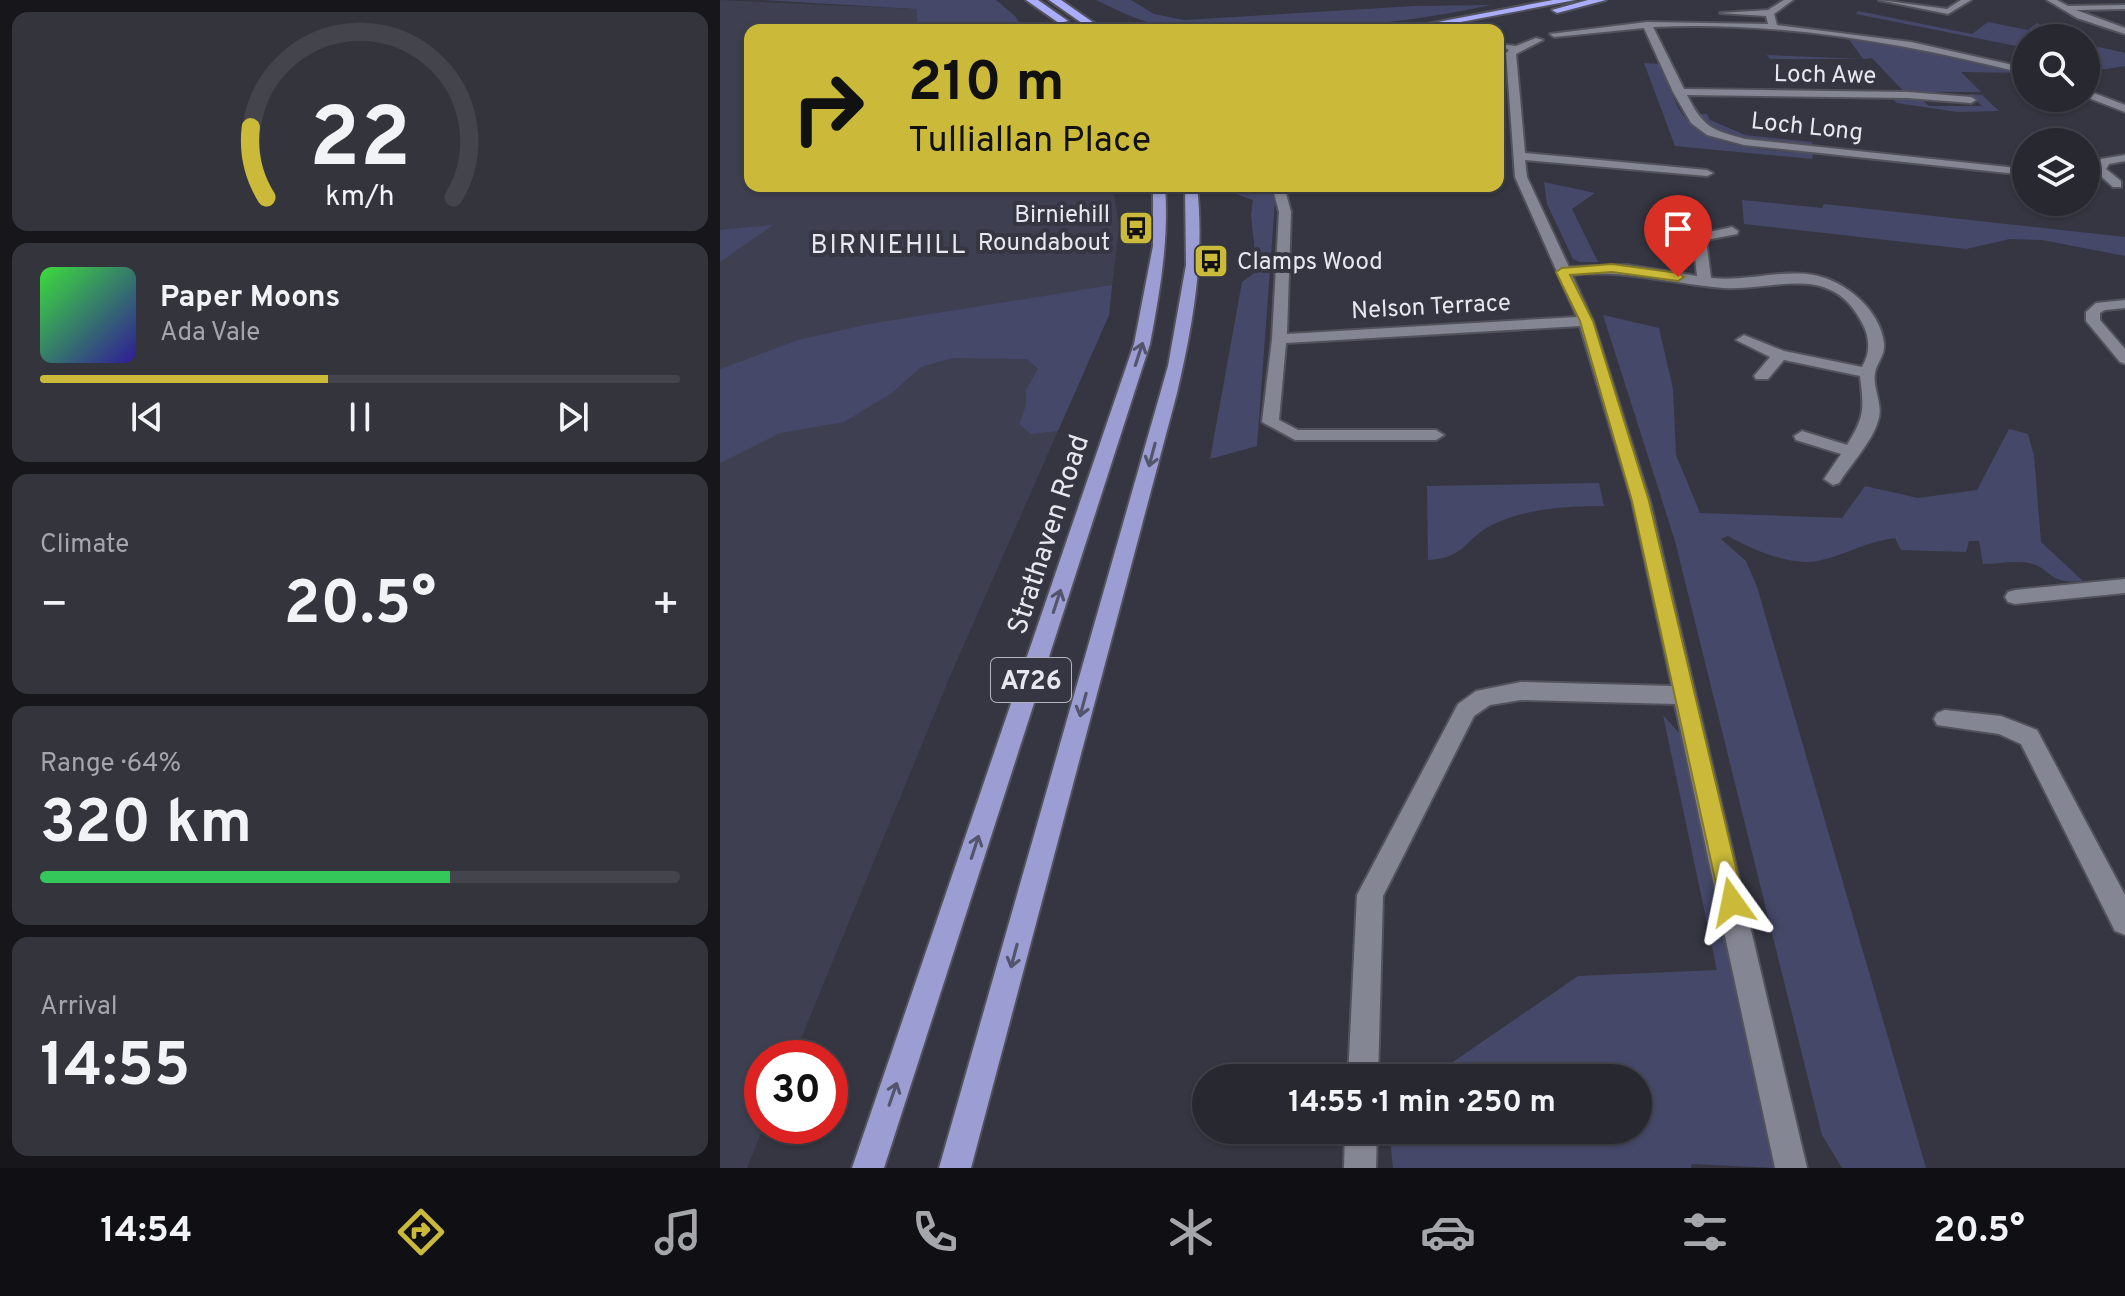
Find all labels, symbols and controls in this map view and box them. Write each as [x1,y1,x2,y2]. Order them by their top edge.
map controls [2012,24,2100,216]
button: search [2012,24,2100,112]
text: 210 m [908,50,1065,120]
icon: right [776,56,880,160]
street label: Loch Awe [1773,60,1877,92]
text: 22 [309,90,411,195]
street label: Loch Long [1749,107,1864,149]
text: Tulliallan Place [908,119,1151,165]
button: layers [2012,128,2100,216]
text: km/h [325,180,395,216]
pin [1644,195,1712,277]
place label: Birniehill Roundabout [978,201,1110,259]
icon: arrive [1656,207,1700,251]
bus stop icon: Birniehill Roundabout [1117,209,1155,247]
district label: BIRNIEHILL [811,230,967,263]
bus stop icon: Clamps Wood [1192,242,1230,280]
place label: Clamps Wood [1237,248,1383,278]
text: Paper Moons [160,280,340,317]
street label: Nelson Terrace [1350,289,1512,327]
text: Ada Vale [160,317,260,350]
one-way arrow [1132,341,1147,366]
icon: previous [125,395,169,439]
icon: pause [338,395,382,439]
icon: next [551,395,595,439]
street label: Strathaven Road [1001,430,1099,639]
one-way arrow [1144,441,1159,467]
text: Climate [40,529,129,562]
text: 20.5° [284,569,436,645]
text: − [40,579,68,635]
text: + [652,579,680,635]
one-way arrow [1050,588,1065,614]
road number: A726 [991,658,1071,702]
one-way arrow [1075,692,1090,718]
text: Range · 64% [40,748,181,781]
text: 320 km [40,788,252,864]
one-way arrow [969,835,984,860]
position arrow [1690,860,1774,944]
one-way arrow [1005,942,1020,968]
text: Arrival [40,991,118,1024]
text: 14:55 [40,1031,191,1107]
speed limit sign: 30 [744,1040,848,1144]
one-way arrow [887,1082,902,1107]
text: 14:55 · 1 min · 250 m [1288,1085,1556,1122]
icon: directions [393,1204,449,1260]
icon: music [650,1204,706,1260]
icon: phone [907,1204,963,1260]
icon: climate [1163,1204,1219,1260]
icon: car [1420,1204,1476,1260]
icon: filters [1677,1204,1733,1260]
text: 14:54 [100,1209,193,1255]
text: 20.5° [1933,1209,2025,1255]

